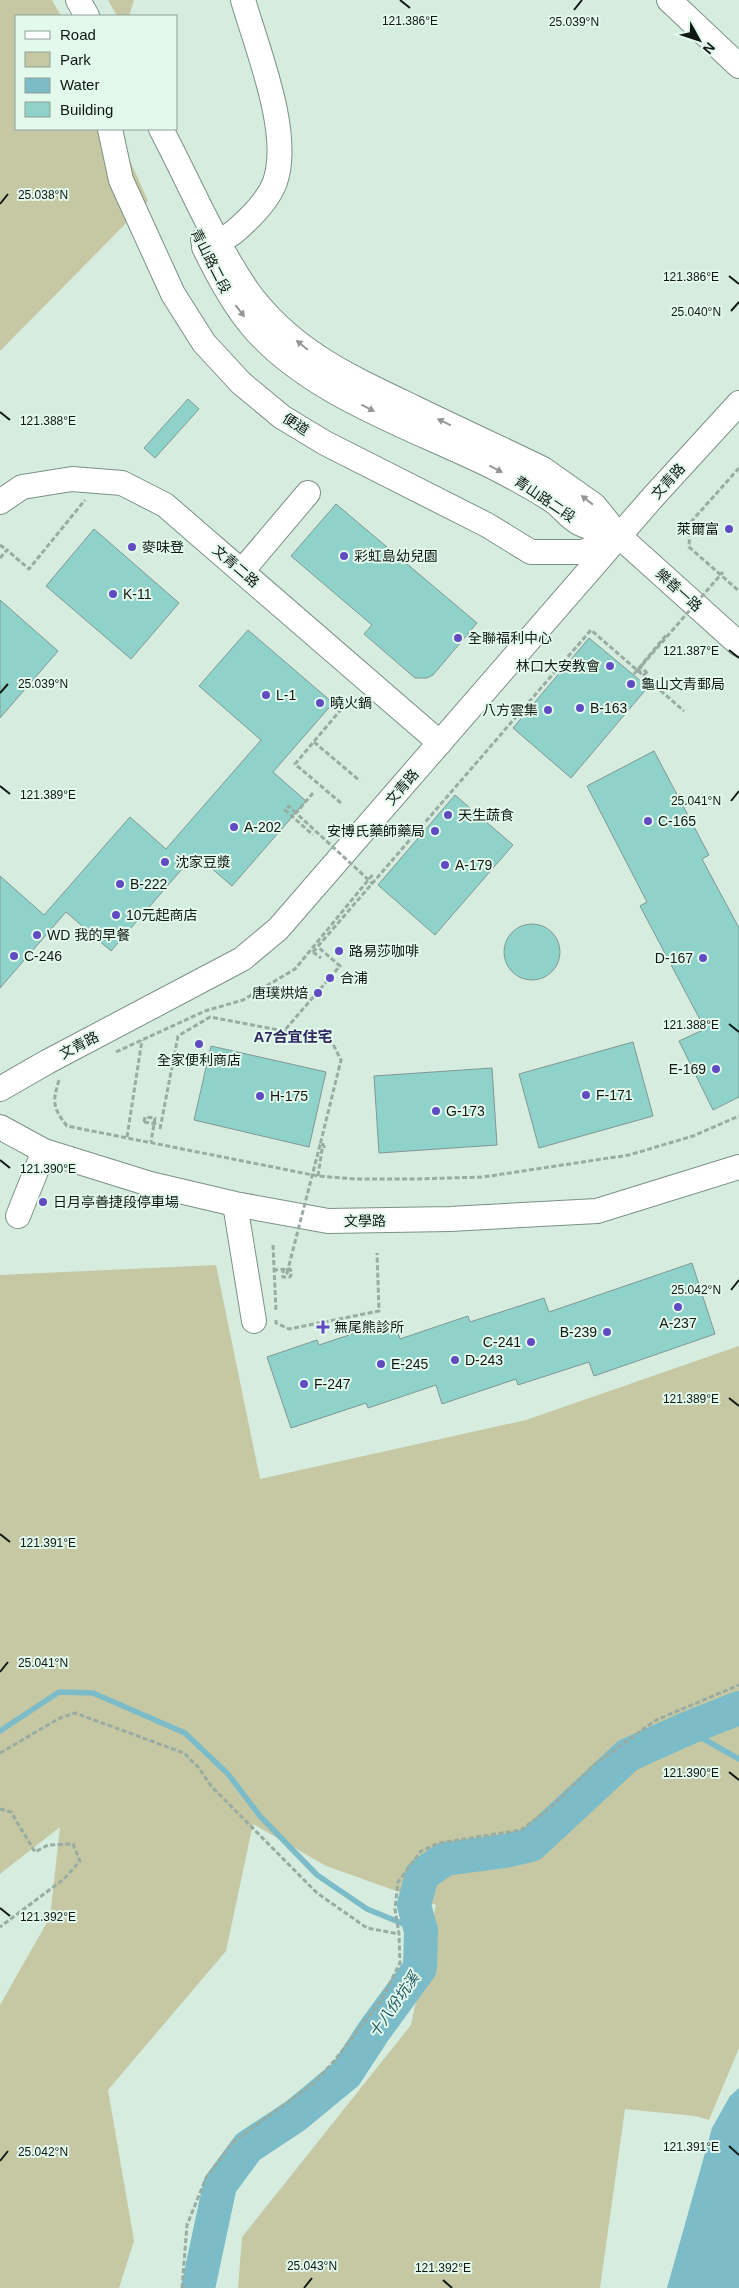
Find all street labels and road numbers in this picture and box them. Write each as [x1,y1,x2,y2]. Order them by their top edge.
street label: 青山路二段 [188,226,234,296]
street label: 便道 [280,410,312,438]
street label: 文青路 [648,460,688,502]
street label: 青山路二段 [512,473,578,525]
street label: 文青二路 [210,542,262,590]
street label: 樂善一路 [653,565,705,615]
street label: 文青路 [382,766,422,808]
street label: 文青路 [57,1028,101,1062]
street label: 文學路 [344,1213,386,1229]

